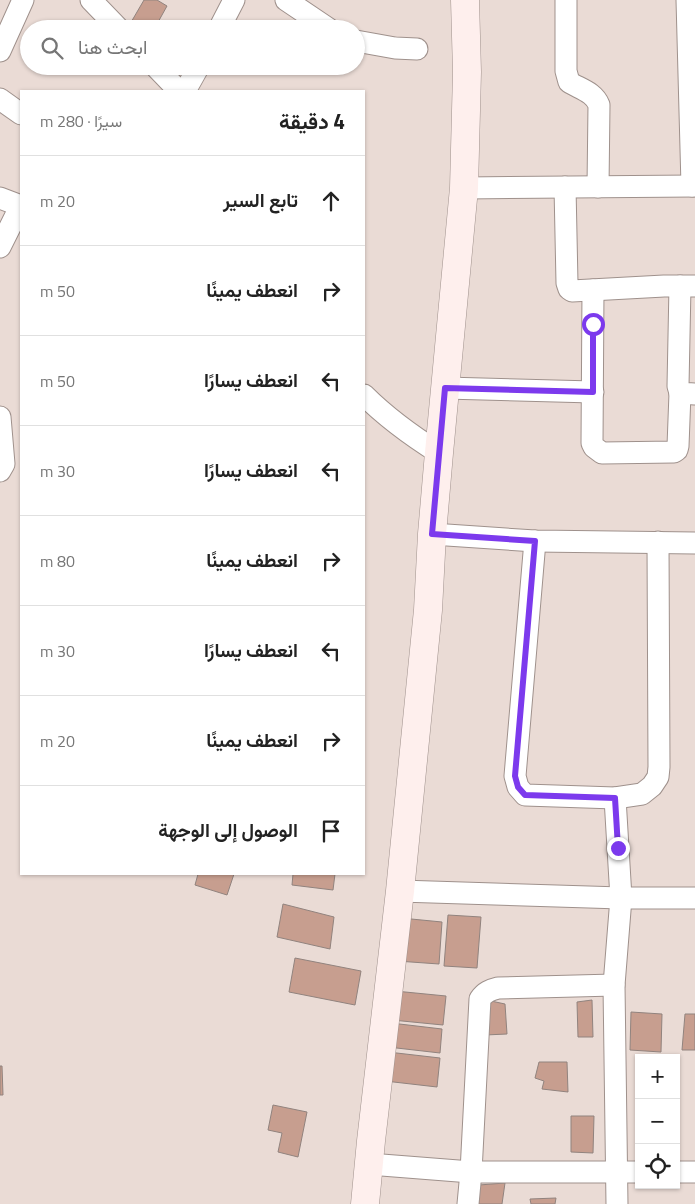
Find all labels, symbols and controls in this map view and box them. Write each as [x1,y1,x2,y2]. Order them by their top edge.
search box [20,20,365,75]
text: ابحث هنا [78,32,147,61]
icon: search [38,34,66,62]
text: 4 دقيقة [279,105,345,137]
text: سيرًا · 280 m [40,109,122,133]
text: تابع السير [223,185,298,214]
icon: ahead [317,187,345,215]
text: 20 m [40,189,75,213]
text: انعطف يمينًا [206,275,298,304]
icon: right [317,277,345,305]
text: 50 m [40,279,75,303]
route start [582,313,605,336]
text: انعطف يسارًا [204,365,298,394]
icon: left [317,367,345,395]
text: 50 m [40,369,75,393]
text: انعطف يسارًا [204,455,298,484]
icon: left [317,457,345,485]
text: 30 m [40,459,75,483]
text: انعطف يمينًا [206,545,298,574]
icon: right [317,547,345,575]
text: 80 m [40,549,75,573]
text: انعطف يسارًا [204,635,298,664]
icon: left [317,637,345,665]
text: 30 m [40,639,75,663]
text: انعطف يمينًا [206,725,298,754]
icon: right [317,727,345,755]
text: 20 m [40,729,75,753]
text: الوصول إلى الوجهة [158,815,298,844]
icon: arrive [317,817,345,845]
route end [607,837,630,860]
map controls [635,1054,680,1189]
button: + [635,1054,680,1099]
button: − [635,1099,680,1144]
button: locate [635,1144,680,1189]

